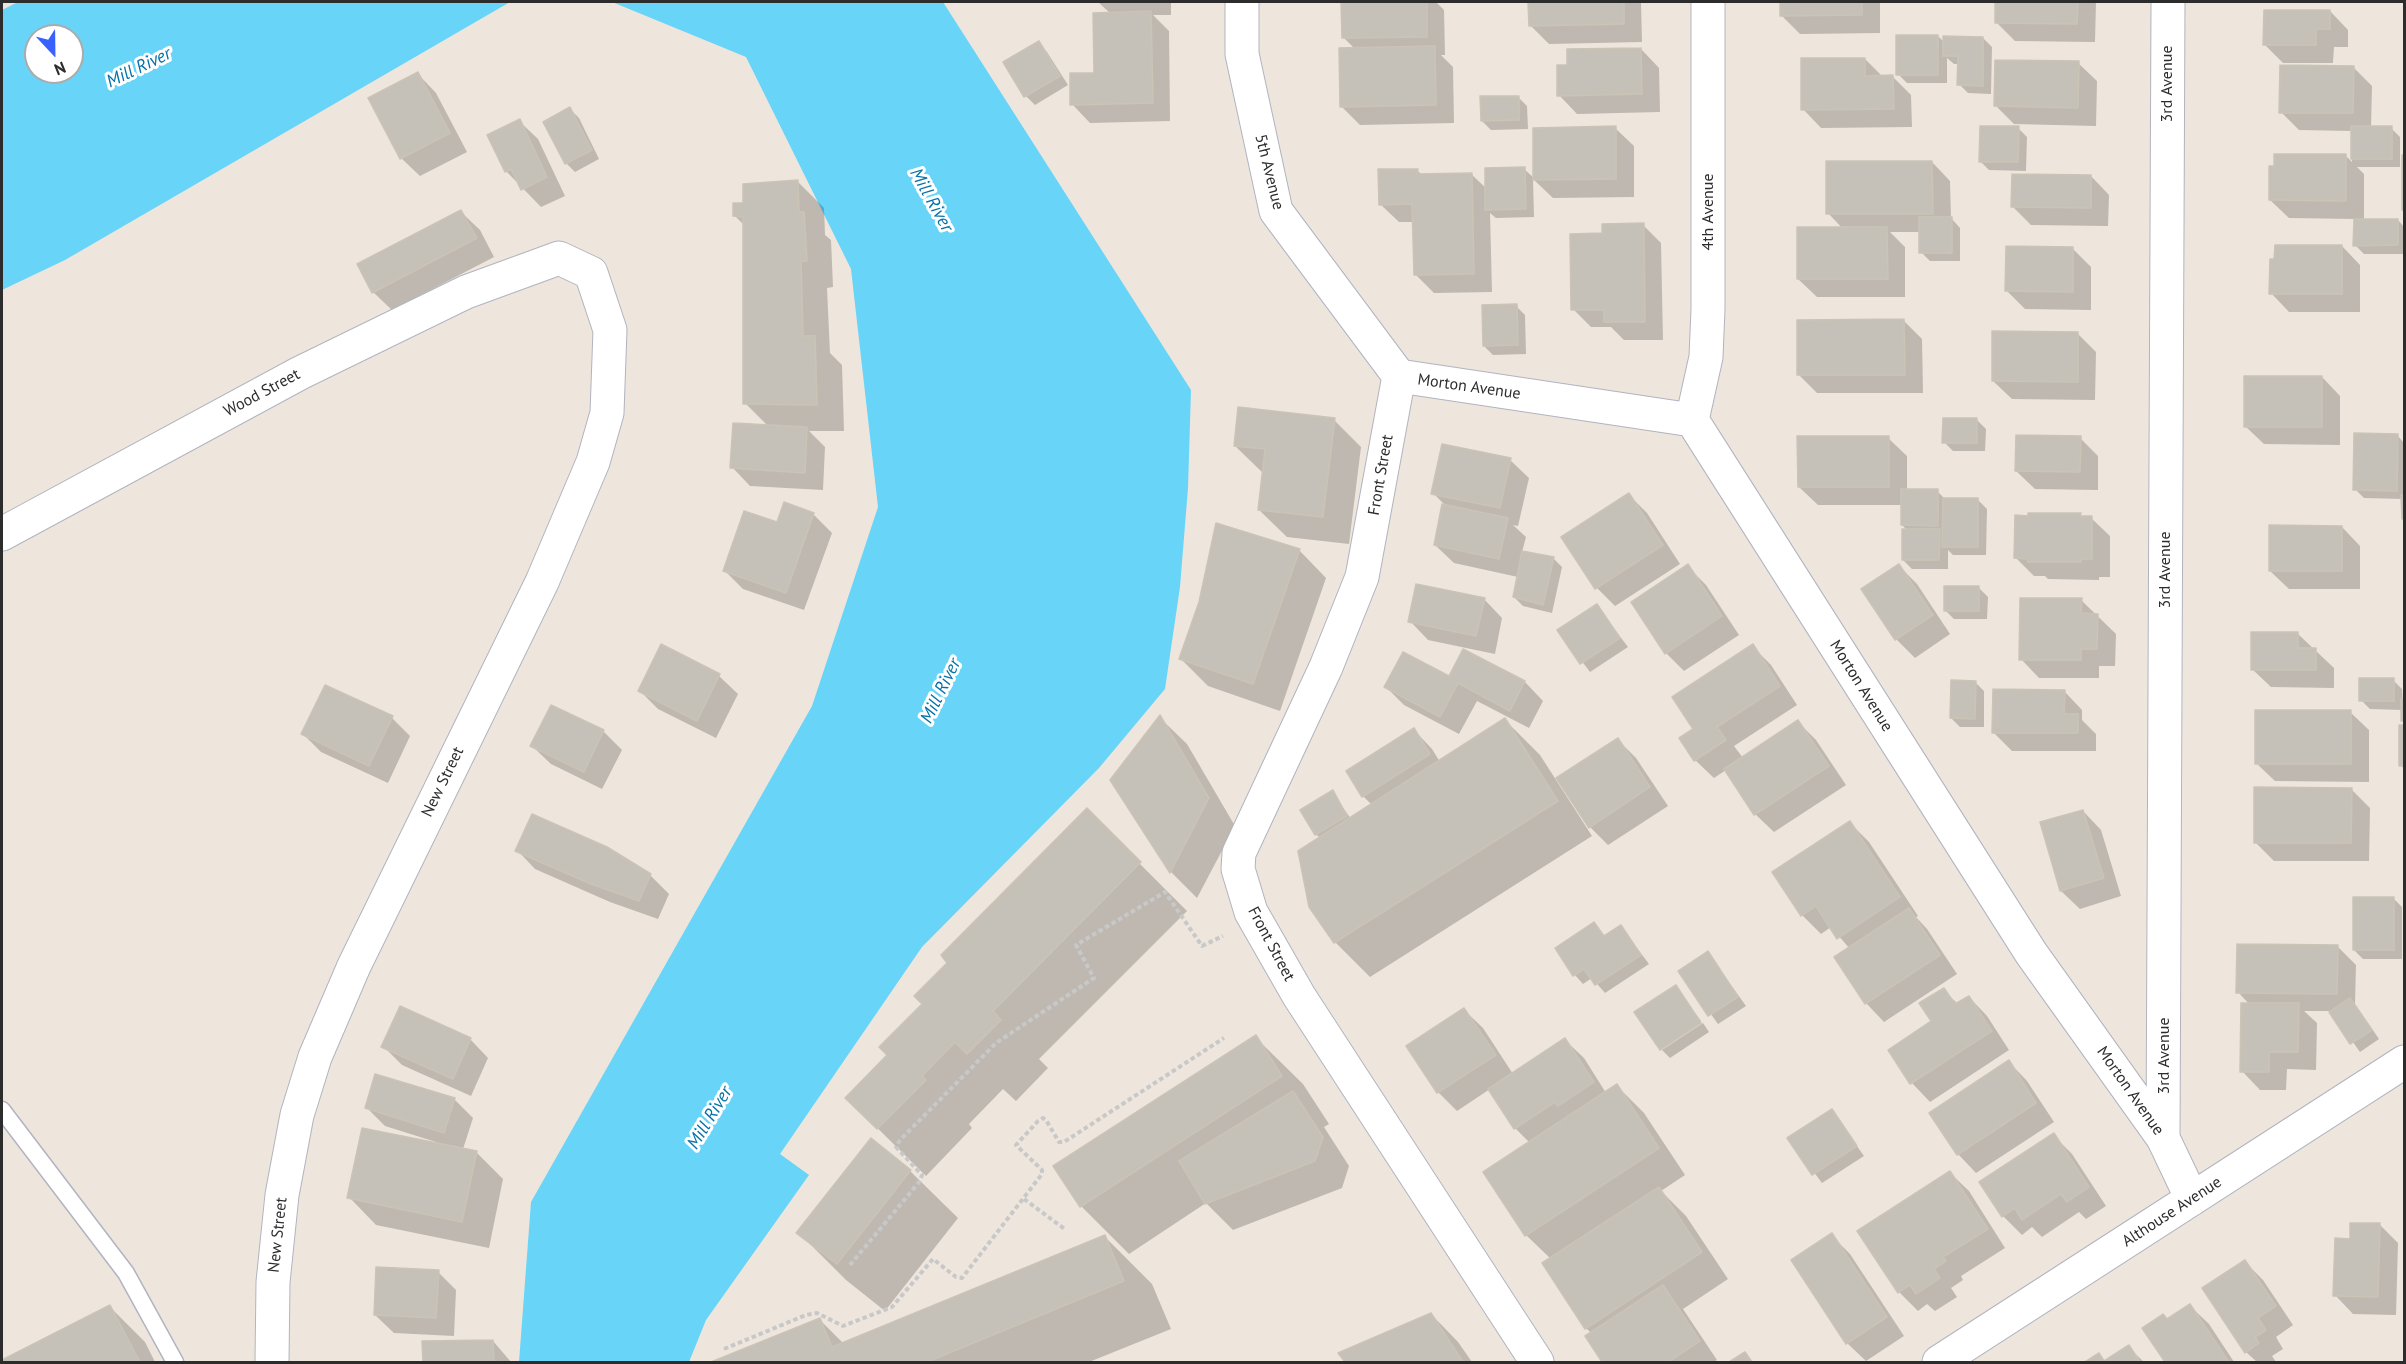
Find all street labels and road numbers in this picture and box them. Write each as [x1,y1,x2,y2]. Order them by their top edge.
street label: 3rd Avenue [2157,45,2177,123]
street label: 5th Avenue [1250,132,1288,212]
street label: 4th Avenue [1698,173,1718,251]
street label: Wood Street [221,365,303,421]
street label: Morton Avenue [1416,370,1522,404]
street label: Front Street [1364,433,1398,517]
street label: 3rd Avenue [2155,531,2175,609]
street label: Morton Avenue [1825,637,1897,735]
street label: New Street [418,744,468,820]
street label: Front Street [1243,903,1299,985]
street label: 3rd Avenue [2154,1017,2174,1095]
street label: Morton Avenue [2092,1043,2168,1139]
street label: Althouse Avenue [2119,1173,2225,1251]
street label: New Street [265,1196,291,1274]

